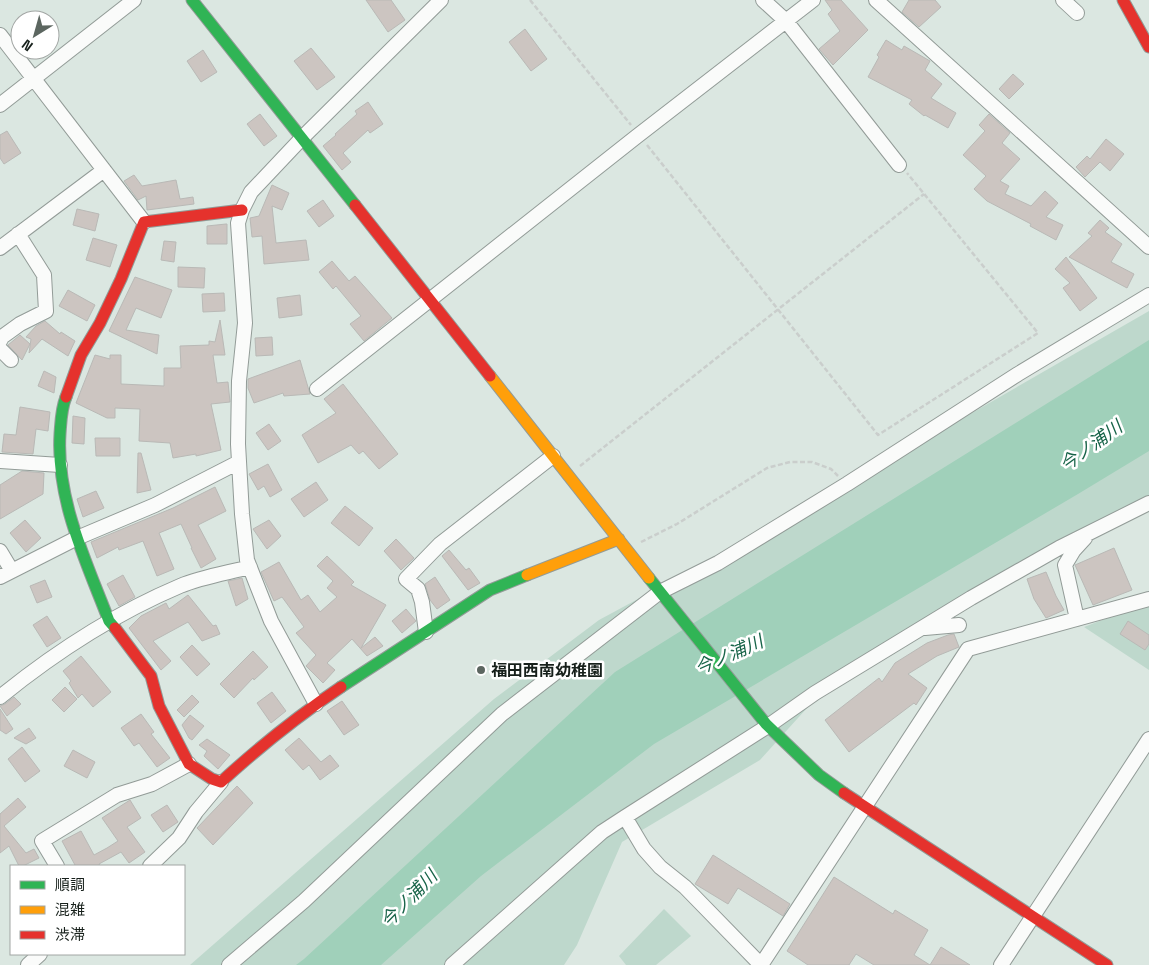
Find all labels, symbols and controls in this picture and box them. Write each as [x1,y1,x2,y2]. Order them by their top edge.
north arrow [10,10,60,60]
text: N [18,35,36,55]
water label: 今ノ浦川 [1055,414,1128,476]
water label: 今ノ浦川 [691,629,768,680]
place label: 福田西南幼稚園 [491,660,603,681]
marker: 福田西南幼稚園 [475,664,487,676]
water label: 今ノ浦川 [375,863,443,933]
legend [10,865,185,955]
text: 順調 [55,875,85,894]
text: 混雑 [55,900,85,919]
text: 渋滞 [55,925,85,944]

